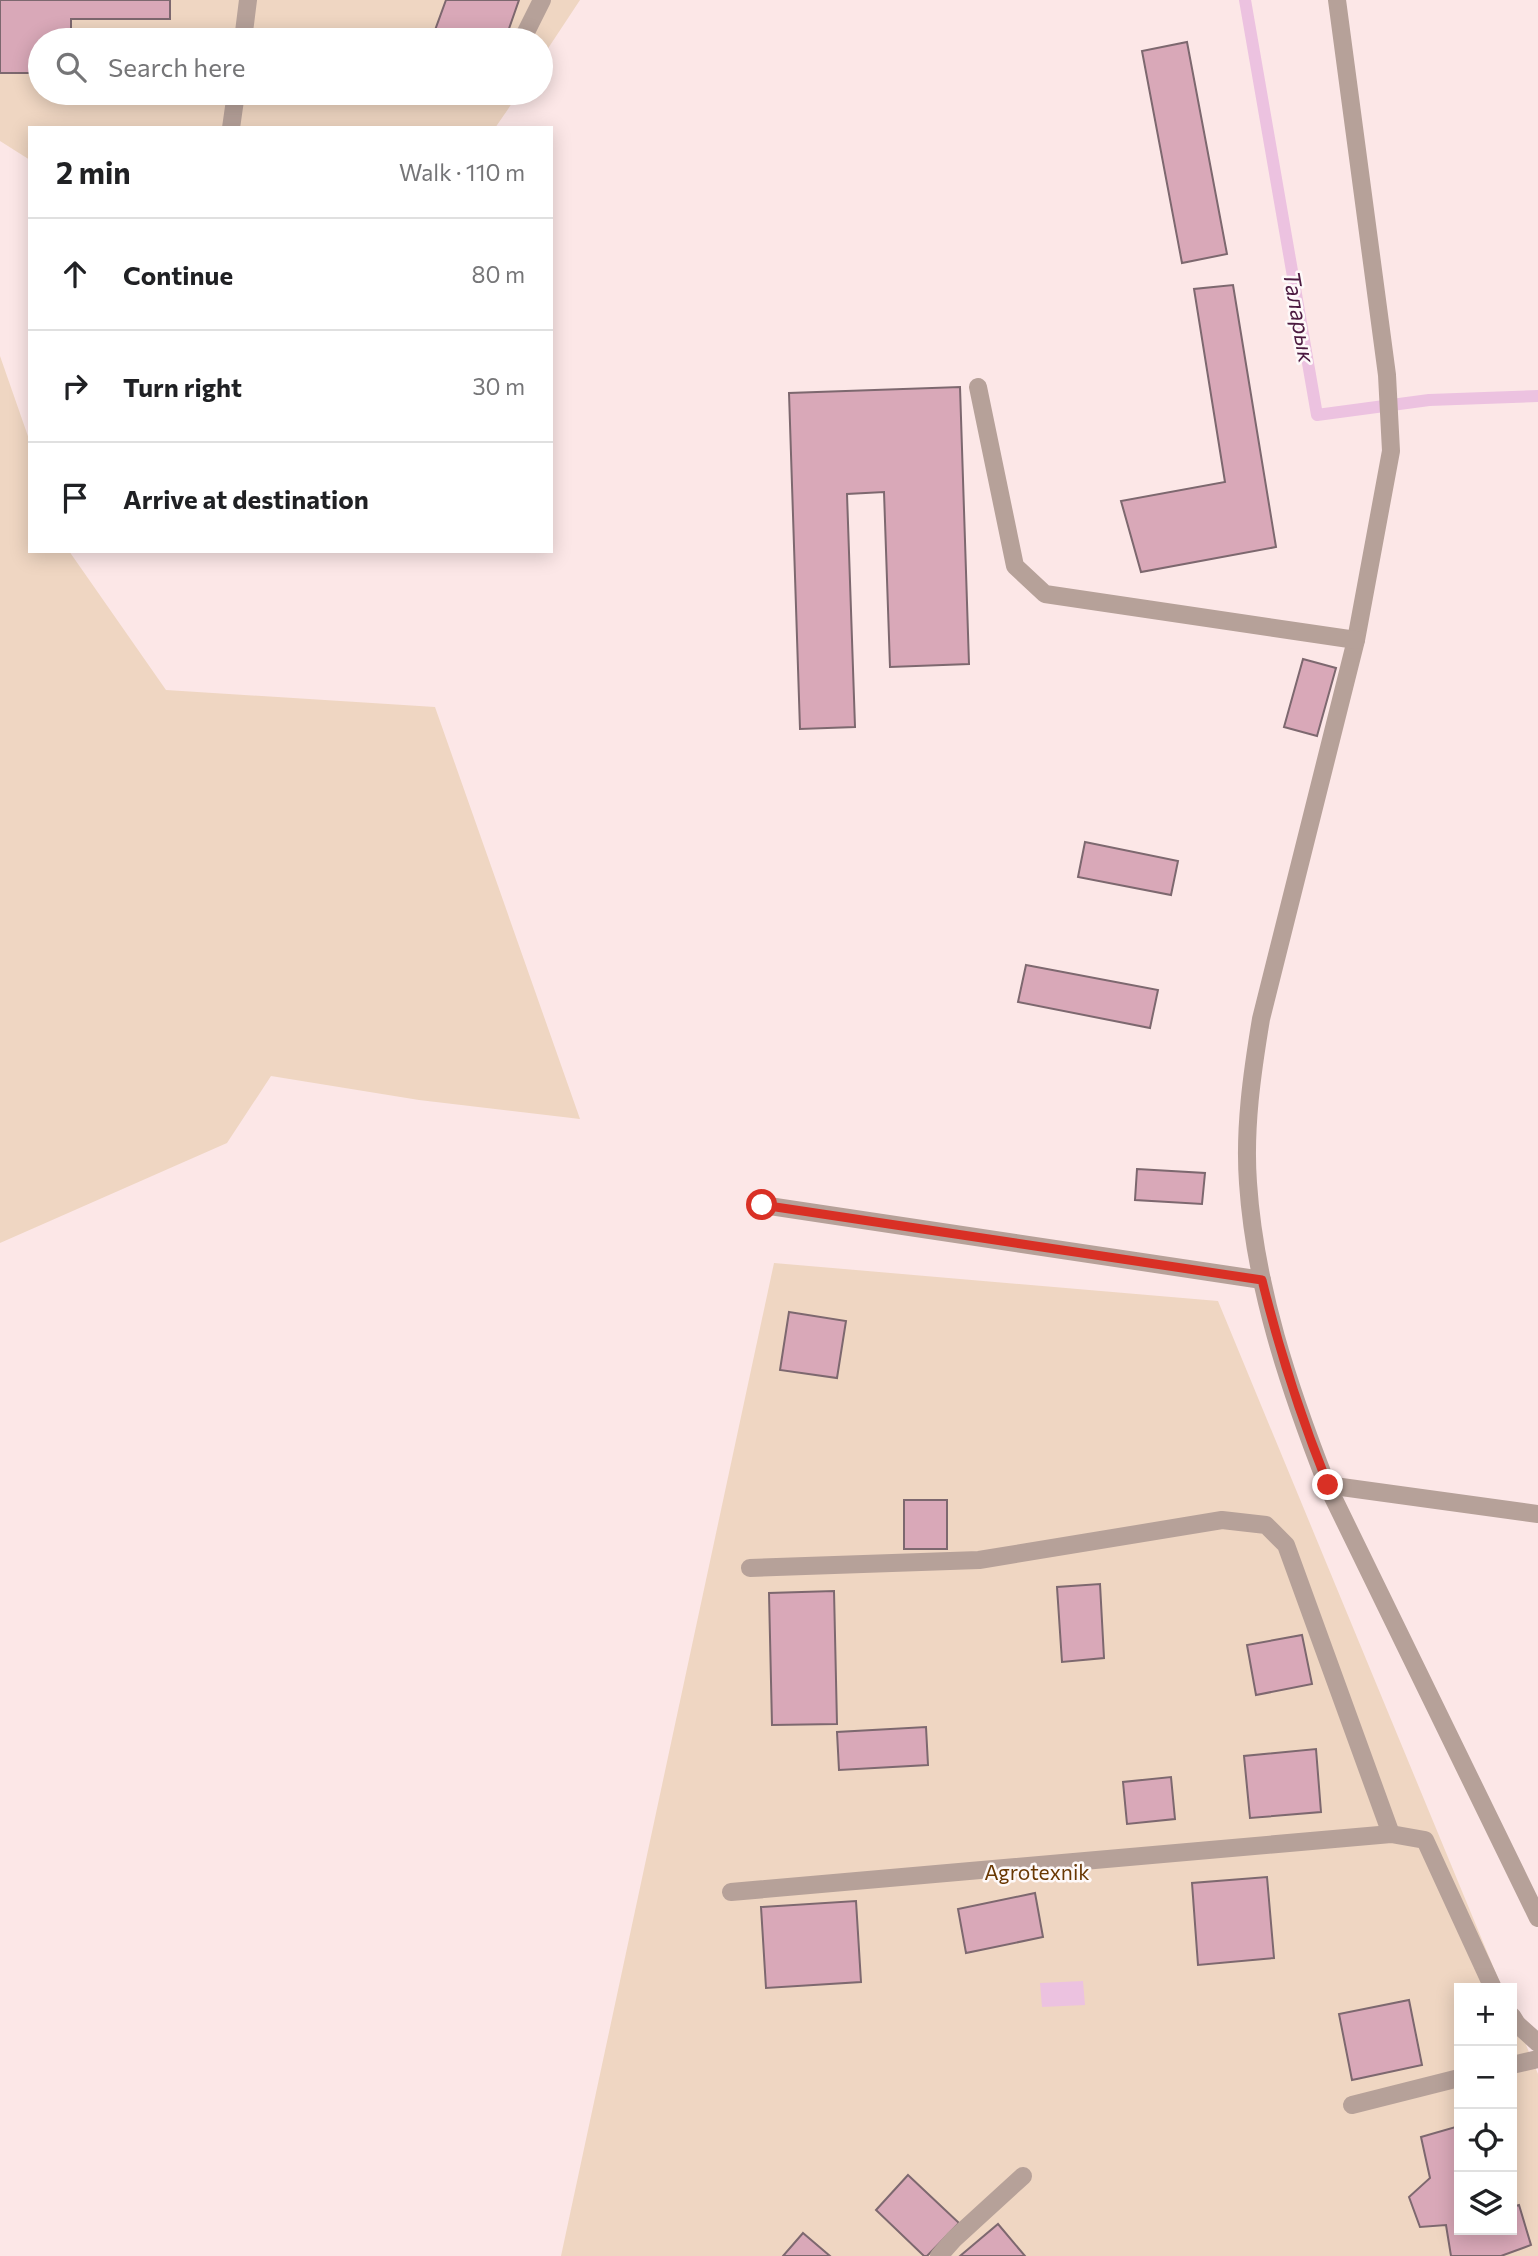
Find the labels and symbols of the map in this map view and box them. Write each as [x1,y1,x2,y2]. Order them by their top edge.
water label: Таларык [1278,269,1322,366]
route start [746,1189,777,1220]
route end [1312,1469,1343,1500]
park label: Agrotexnik [984,1859,1090,1884]

